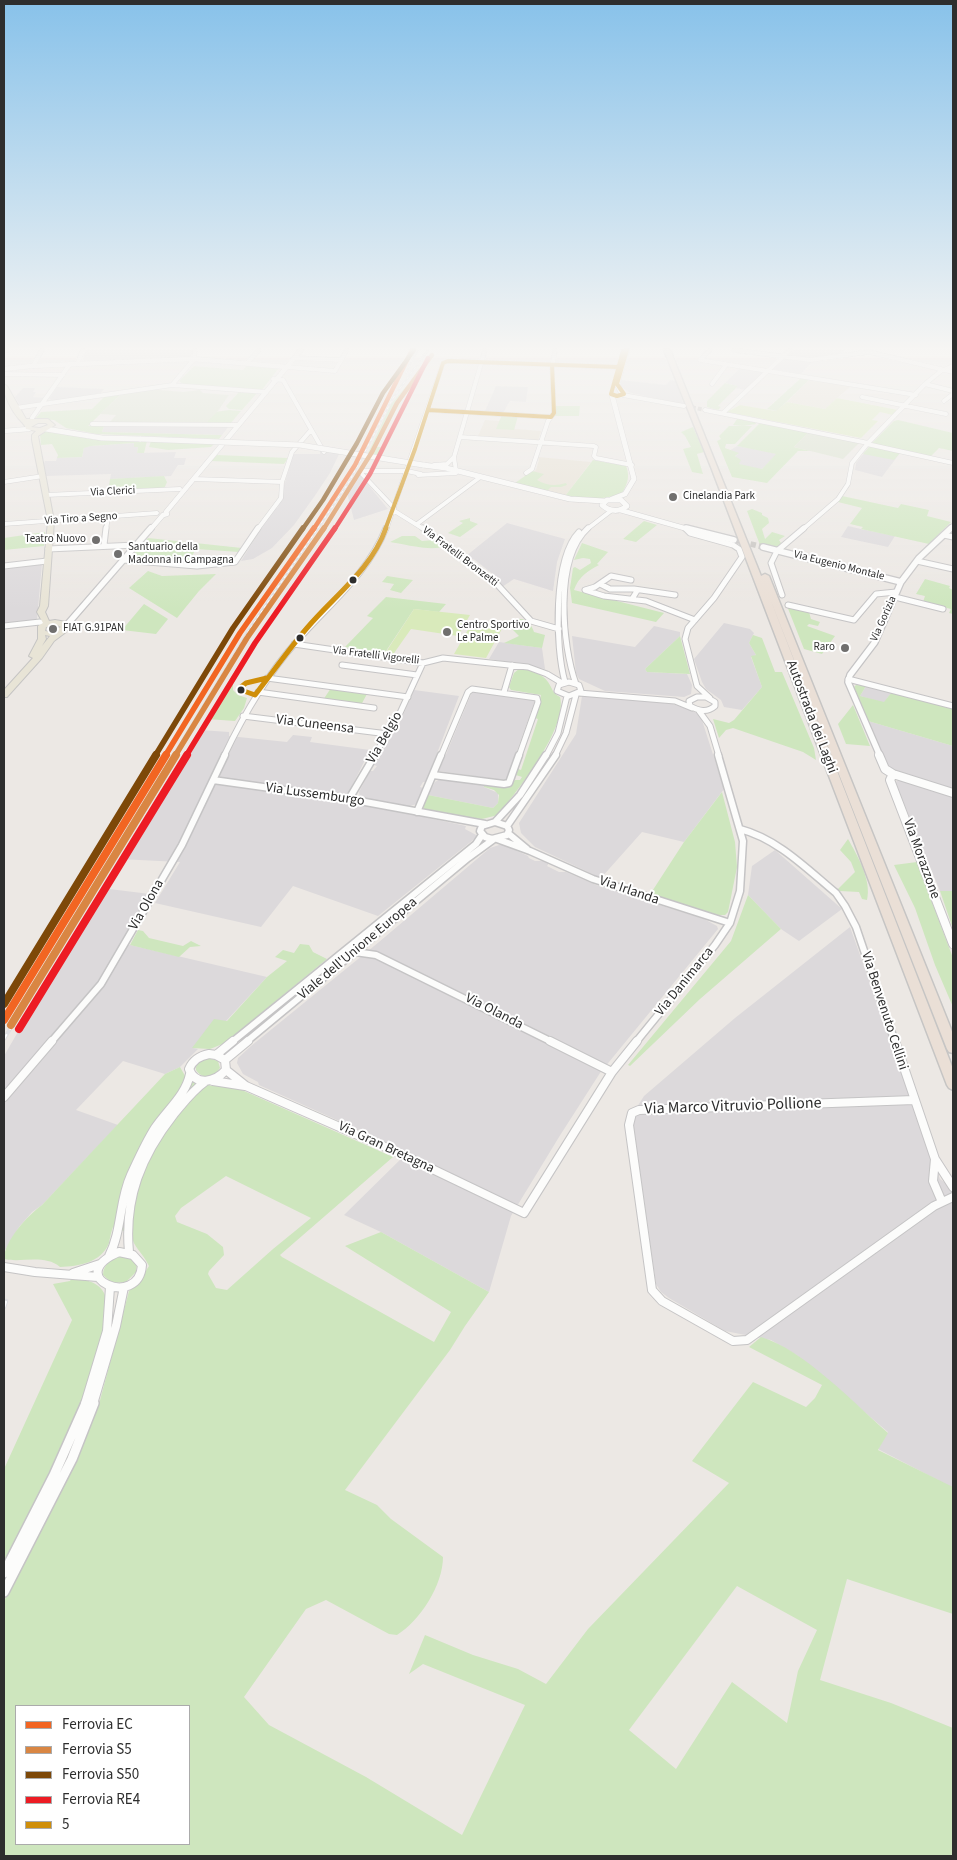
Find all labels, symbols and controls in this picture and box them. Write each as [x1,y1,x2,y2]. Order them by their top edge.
street label: Via Clerici [90,484,136,500]
place label: Cinelandia Park [683,490,755,504]
marker: Cinelandia Park [667,491,679,503]
street label: Via Tiro a Segno [44,510,118,528]
street label: Via Fratelli Bronzetti [419,524,501,590]
place label: Teatro Nuovo [24,533,86,547]
marker: Teatro Nuovo [90,534,102,546]
place label: Santuario della Madonna in Campagna [128,541,234,567]
marker: Santuario della Madonna in Campagna [112,548,124,560]
street label: Via Eugenio Montale [792,548,886,584]
unlabelled marker [348,575,358,585]
street label: Via Gorizia [868,594,900,644]
place label: Centro Sportivo Le Palme [457,619,530,645]
place label: FIAT G.91PAN [63,622,124,636]
marker: FIAT G.91PAN [47,623,59,635]
marker: Centro Sportivo Le Palme [441,626,453,638]
unlabelled marker [295,633,305,643]
place label: Raro [814,641,835,655]
marker: Raro [839,642,851,654]
street label: Via Fratelli Vigorelli [332,644,420,668]
street label: Autostrada dei Laghi [782,658,840,776]
unlabelled marker [236,685,246,695]
street label: Via Belgio [363,709,407,767]
street label: Via Cuneensa [275,712,355,738]
street label: Via Lussemburgo [265,780,365,810]
street label: Via Morazzone [899,817,943,901]
street label: Via Irlanda [597,873,661,909]
street label: Via Olona [126,877,168,933]
street label: Viale dell'Unione Europea [295,894,421,1004]
street label: Via Danimarca [652,944,718,1020]
street label: Via Benvenuto Cellini [857,950,911,1072]
street label: Via Olanda [462,990,526,1034]
street label: Via Marco Vitruvio Pollione [644,1094,822,1120]
street label: Via Gran Bretagna [335,1118,437,1178]
legend [15,1705,190,1845]
text: Ferrovia EC [62,1714,133,1735]
text: Ferrovia S5 [62,1739,132,1760]
text: Ferrovia S50 [62,1764,139,1785]
text: Ferrovia RE4 [62,1789,140,1810]
text: 5 [62,1814,69,1835]

